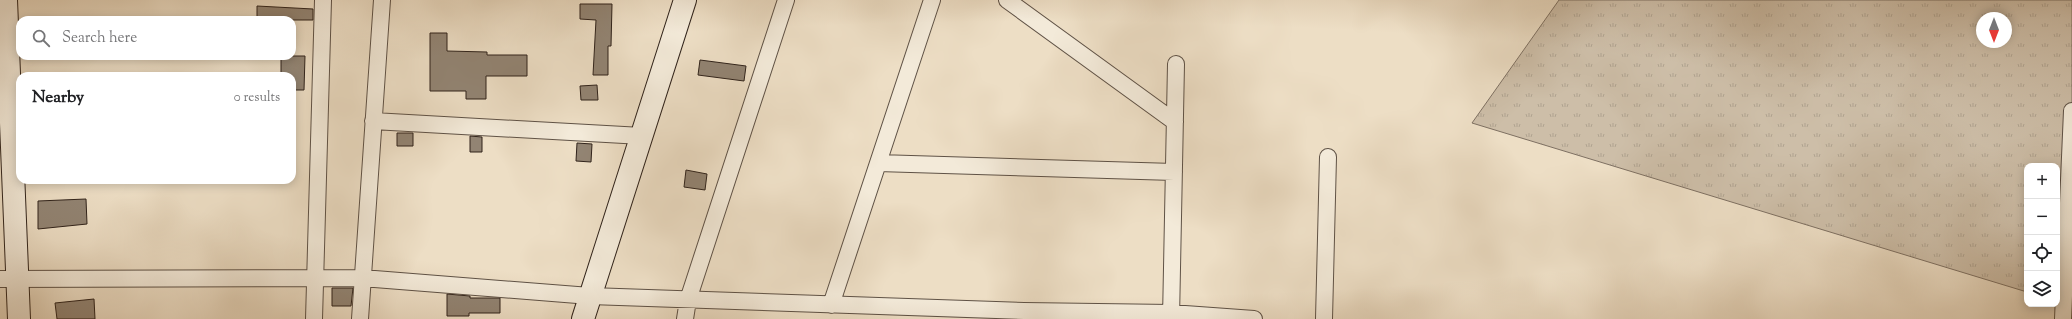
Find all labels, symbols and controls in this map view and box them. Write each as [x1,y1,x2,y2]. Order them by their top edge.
north arrow [1976,12,2012,48]
search box [16,16,296,60]
icon: search [30,27,52,49]
text: Search here [62,28,137,49]
text: Nearby [32,86,84,110]
text: 0 results [234,89,280,107]
map controls [2024,163,2060,307]
button: + [2024,163,2060,199]
button: − [2024,199,2060,235]
button: locate [2024,235,2060,271]
button: layers [2024,271,2060,307]

